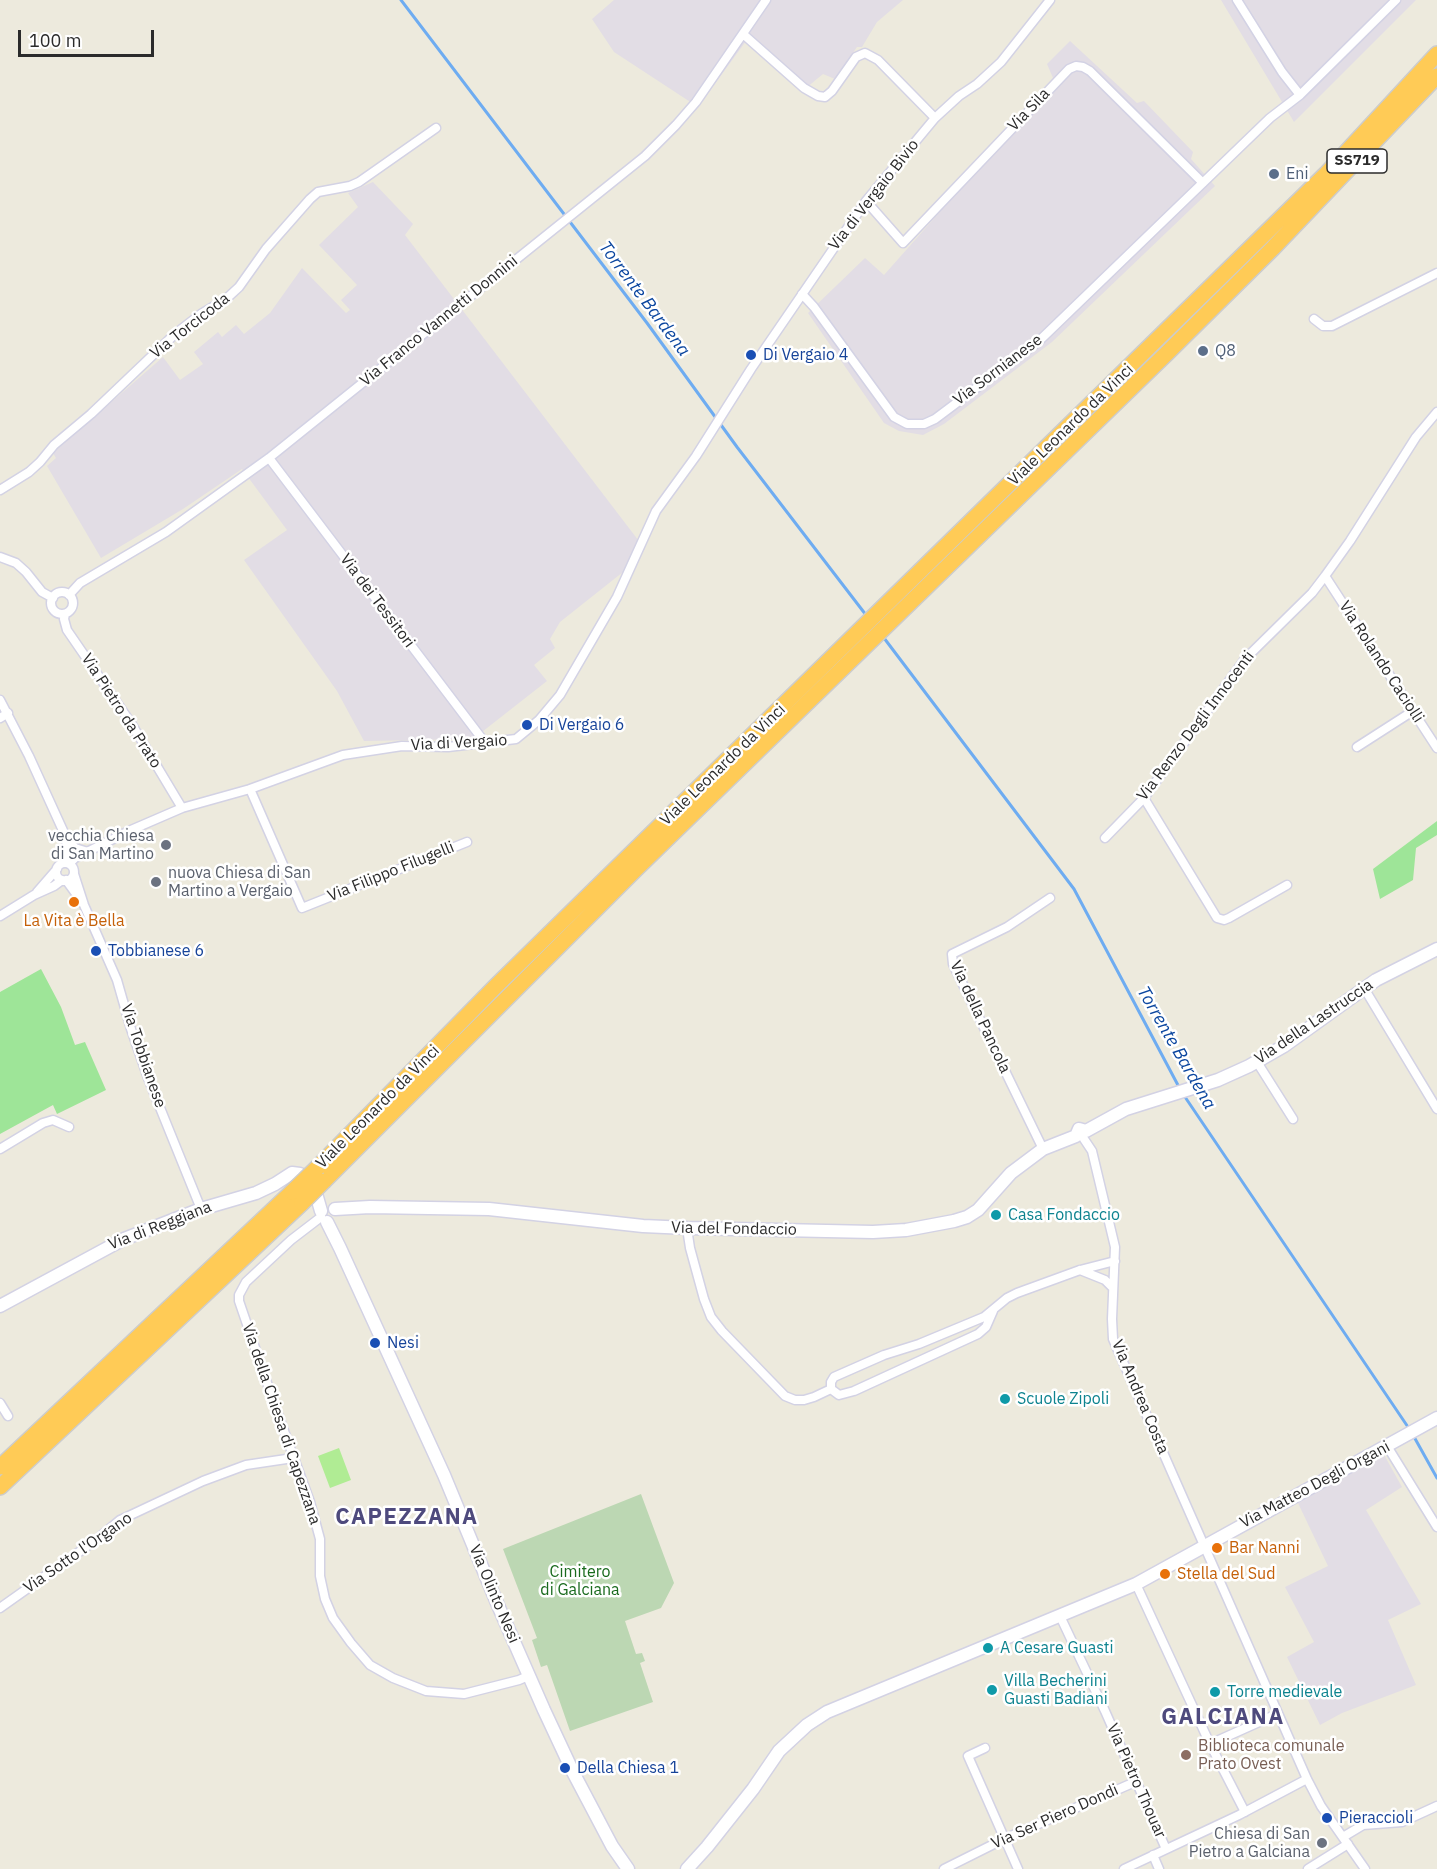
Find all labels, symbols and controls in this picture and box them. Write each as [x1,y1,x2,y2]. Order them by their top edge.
scale bar [21,18,158,56]
text: 100 m [29,29,81,52]
street label: Via Sila [1004,85,1054,135]
street label: Via di Vergaio Bivio [825,136,923,254]
road number: SS719 [1327,149,1387,173]
place label: Eni [1286,164,1308,184]
marker: Eni [1267,167,1281,181]
water label: Torrente Bardena [594,237,694,361]
street label: Via Franco Vannetti Donnini [356,251,522,391]
street label: Via Torcicoda [146,289,234,363]
street label: Via Sornianese [950,330,1046,410]
place label: Q8 [1215,341,1236,361]
marker: Q8 [1196,344,1210,358]
place label: Di Vergaio 4 [763,345,848,365]
marker: Di Vergaio 4 [744,348,758,362]
street label: Viale Leonardo da Vinci [1004,360,1138,490]
street label: Via dei Tessitori [335,550,419,652]
street label: Via Rolando Caciolli [1335,598,1427,726]
street label: Via Renzo Degli Innocenti [1133,647,1259,805]
street label: Via Pietro da Prato [77,650,165,772]
street label: Viale Leonardo da Vinci [656,700,790,830]
place label: Di Vergaio 6 [539,715,624,735]
marker: Di Vergaio 6 [520,718,534,732]
street label: Via di Vergaio [410,731,508,755]
place label: vecchia Chiesa di San Martino [48,826,154,864]
marker: vecchia Chiesa di San Martino [159,838,173,852]
street label: Via Filippo Filugelli [325,838,457,906]
place label: nuova Chiesa di San Martino a Vergaio [168,863,311,901]
marker: nuova Chiesa di San Martino a Vergaio [149,875,163,889]
marker: La Vita è Bella [67,895,81,909]
place label: La Vita è Bella [24,911,124,931]
place label: Tobbianese 6 [108,941,204,961]
marker: Tobbianese 6 [89,944,103,958]
street label: Via della Pancola [946,958,1014,1076]
street label: Via della Lastruccia [1251,975,1377,1069]
water label: Torrente Bardena [1132,983,1220,1113]
street label: Via Tobbianese [116,1001,170,1111]
street label: Viale Leonardo da Vinci [312,1041,444,1173]
street label: Via di Reggiana [106,1198,214,1254]
place label: Casa Fondaccio [1008,1205,1120,1225]
marker: Casa Fondaccio [989,1208,1003,1222]
street label: Via del Fondaccio [671,1218,797,1240]
street label: Via della Chiesa di Capezzana [237,1321,325,1527]
place label: Nesi [387,1333,419,1353]
marker: Nesi [368,1336,382,1350]
street label: Via Andrea Costa [1107,1337,1173,1457]
place label: Scuole Zipoli [1017,1389,1109,1409]
marker: Scuole Zipoli [998,1392,1012,1406]
street label: Via Matteo Degli Organi [1237,1437,1393,1533]
district label: CAPEZZANA [335,1505,479,1531]
street label: Via Sotto l'Organo [20,1508,136,1598]
place label: Bar Nanni [1229,1538,1300,1558]
marker: Bar Nanni [1210,1541,1224,1555]
street label: Via Olinto Nesi [465,1542,523,1646]
park label: Cimitero di Galciana [540,1562,620,1600]
place label: Stella del Sud [1177,1564,1275,1584]
marker: Stella del Sud [1158,1567,1172,1581]
place label: A Cesare Guasti [1000,1638,1113,1658]
marker: A Cesare Guasti [981,1641,995,1655]
place label: Villa Becherini Guasti Badiani [1004,1671,1108,1709]
place label: Torre medievale [1227,1682,1342,1702]
marker: Villa Becherini Guasti Badiani [985,1683,999,1697]
marker: Torre medievale [1208,1685,1222,1699]
district label: GALCIANA [1161,1705,1285,1731]
street label: Via Pietro Thouar [1102,1721,1170,1841]
place label: Biblioteca comunale Prato Ovest [1198,1736,1344,1774]
marker: Biblioteca comunale Prato Ovest [1179,1748,1193,1762]
place label: Della Chiesa 1 [577,1758,679,1778]
marker: Della Chiesa 1 [558,1761,572,1775]
street label: Via Ser Piero Dondi [989,1780,1121,1854]
place label: Pieraccioli [1339,1808,1413,1828]
marker: Pieraccioli [1320,1811,1334,1825]
place label: Chiesa di San Pietro a Galciana [1189,1824,1310,1862]
marker: Chiesa di San Pietro a Galciana [1315,1836,1329,1850]

